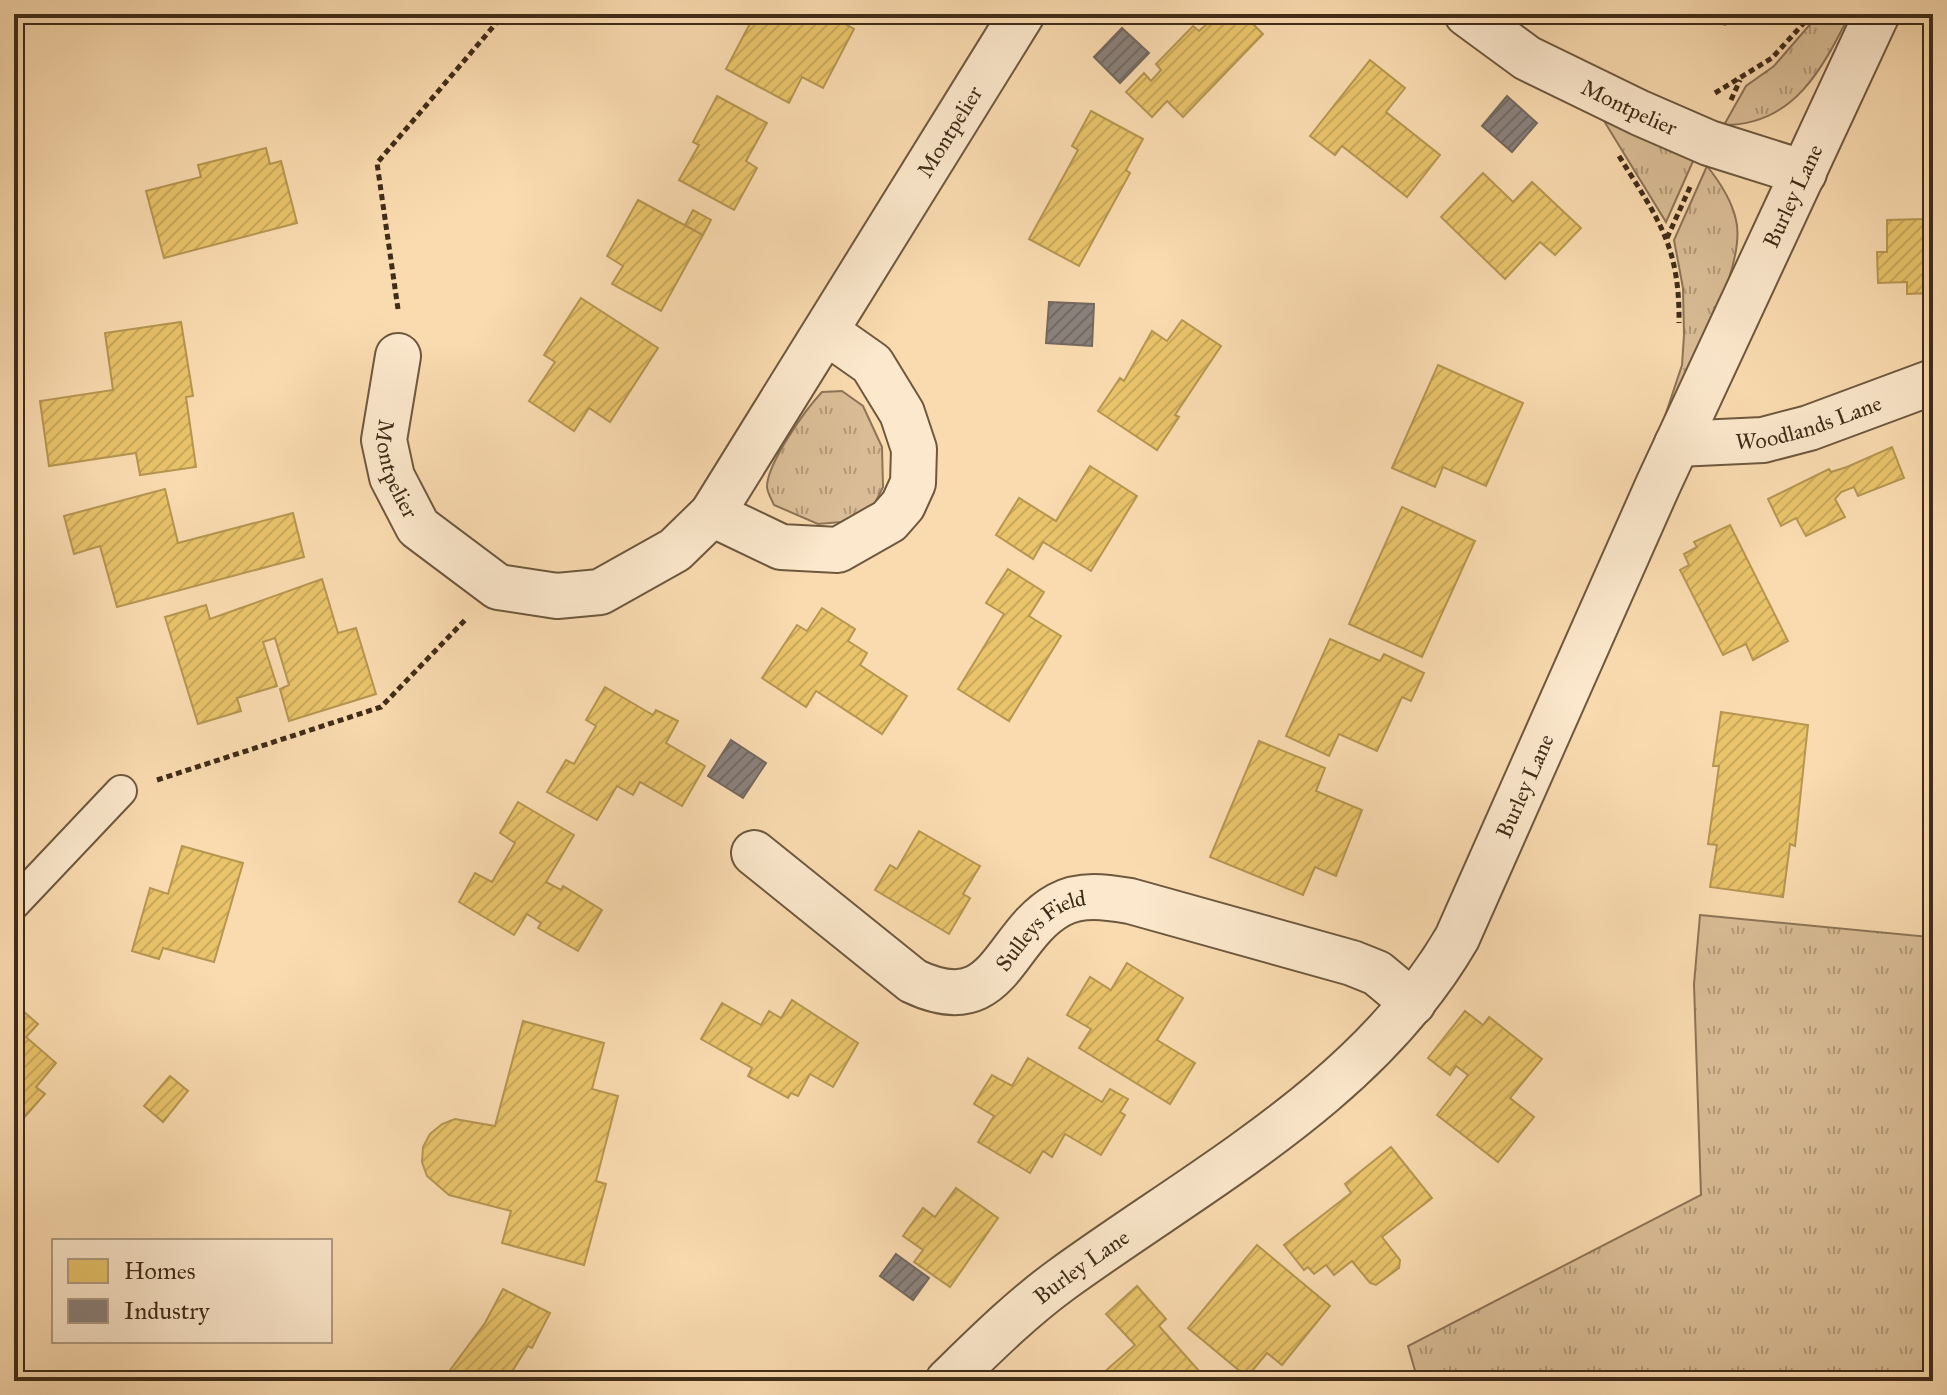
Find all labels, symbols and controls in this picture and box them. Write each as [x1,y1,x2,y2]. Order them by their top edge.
street label: Montpelier [1577,74,1682,142]
street label: Montpelier [911,80,989,182]
street label: Burley Lane [1757,140,1829,252]
street label: Woodlands Lane [1735,389,1885,455]
street label: Montpelier [370,417,424,524]
street label: Burley Lane [1490,730,1560,842]
street label: Sulleys Field [990,884,1088,977]
street label: Burley Lane [1028,1224,1134,1310]
legend [52,1239,332,1343]
text: Homes [124,1256,196,1286]
text: Industry [124,1296,210,1326]

